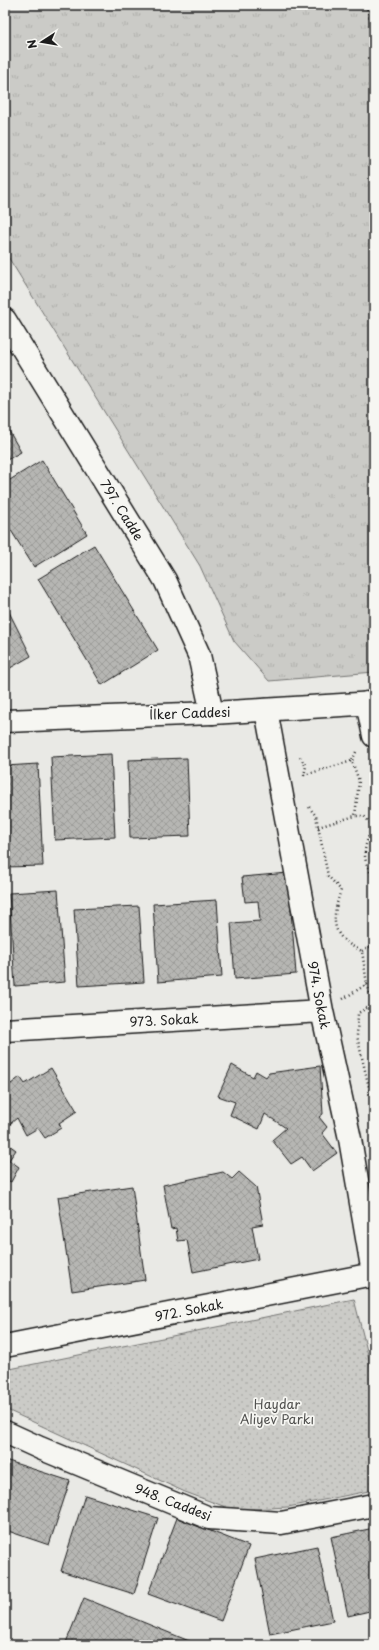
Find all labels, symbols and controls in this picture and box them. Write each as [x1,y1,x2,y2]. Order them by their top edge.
north arrow [22,22,62,62]
text: N [22,38,41,50]
street label: 797. Cadde [96,476,149,544]
street label: İlker Caddesi [149,702,231,723]
street label: 974. Sokak [304,959,335,1031]
street label: 973. Sokak [129,1008,199,1031]
street label: 972. Sokak [153,1293,225,1325]
park label: Haydar Aliyev Parkı [240,1394,314,1428]
street label: 948. Caddesi [132,1478,214,1525]

